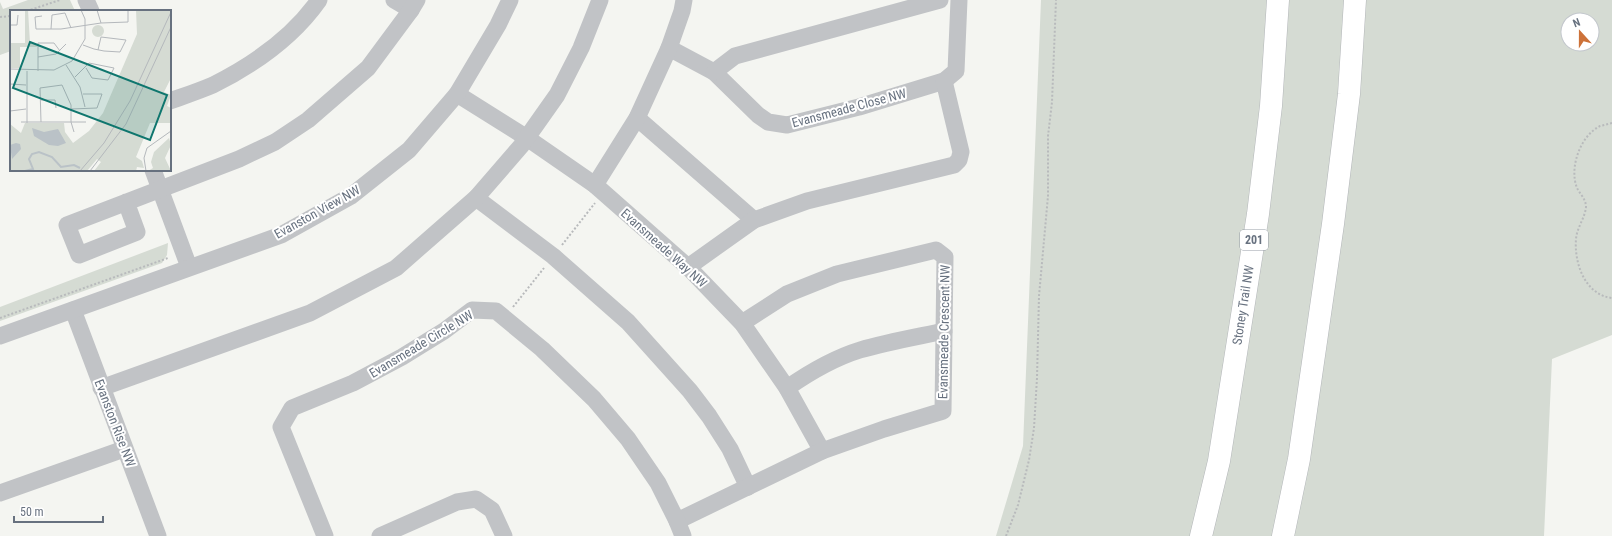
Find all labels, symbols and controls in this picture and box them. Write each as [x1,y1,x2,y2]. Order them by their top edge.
inset map [10,10,171,171]
north arrow [1560,12,1600,52]
text: N [1571,16,1582,30]
street label: Evansmeade Close NW [790,86,908,130]
street label: Evanston View NW [272,182,362,242]
street label: Evansmeade Way NW [618,206,710,290]
road number: 201 [1240,230,1268,250]
street label: Stoney Trail NW [1229,264,1257,346]
street label: Evansmeade Crescent NW [935,265,953,399]
street label: Evansmeade Circle NW [367,307,476,381]
street label: Evanston Rise NW [91,377,139,469]
scale bar [14,498,103,524]
text: 50 m [20,505,44,519]

